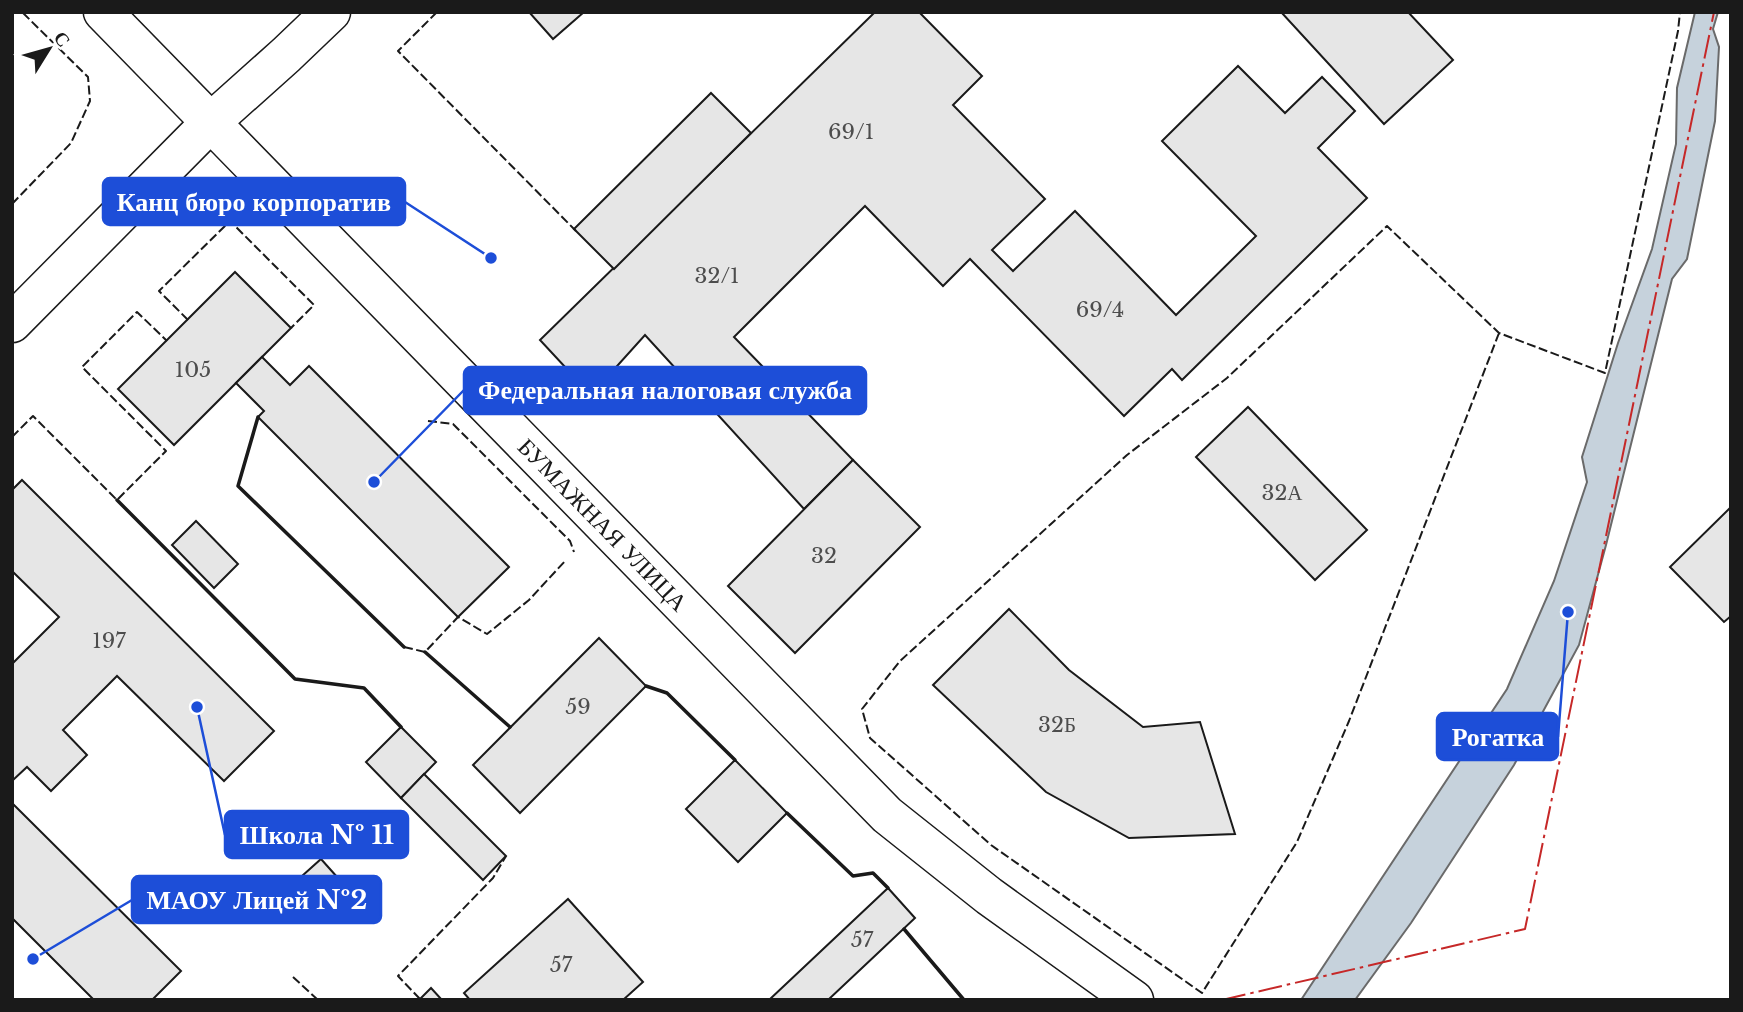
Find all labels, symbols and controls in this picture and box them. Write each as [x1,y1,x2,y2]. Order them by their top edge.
north arrow [14,14,84,84]
text: С [49,27,75,51]
house number: 69/1 [828,119,874,145]
callout: Канц бюро корпоратив [103,178,405,225]
text: Канц бюро корпоратив [117,186,391,218]
house number: 32/1 [695,263,739,289]
house number: 69/4 [1076,297,1124,323]
house number: 105 [175,357,211,383]
callout: Федеральная налоговая служба [464,367,866,414]
text: Федеральная налоговая служба [478,374,852,406]
street label: БУМАЖНАЯ УЛИЦА [512,432,694,617]
house number: 32А [1261,480,1303,506]
house number: 32 [811,543,837,569]
house number: 197 [92,628,126,654]
house number: 59 [565,694,591,720]
house number: 32Б [1038,712,1076,738]
callout: Рогатка [1437,713,1558,760]
text: Рогатка [1452,721,1544,753]
callout: Школа № 11 [225,811,408,858]
text: Школа № 11 [240,819,394,851]
callout: МАОУ Лицей №2 [132,876,381,923]
text: МАОУ Лицей №2 [147,884,367,916]
house number: 57 [851,927,874,953]
house number: 57 [550,952,573,978]

